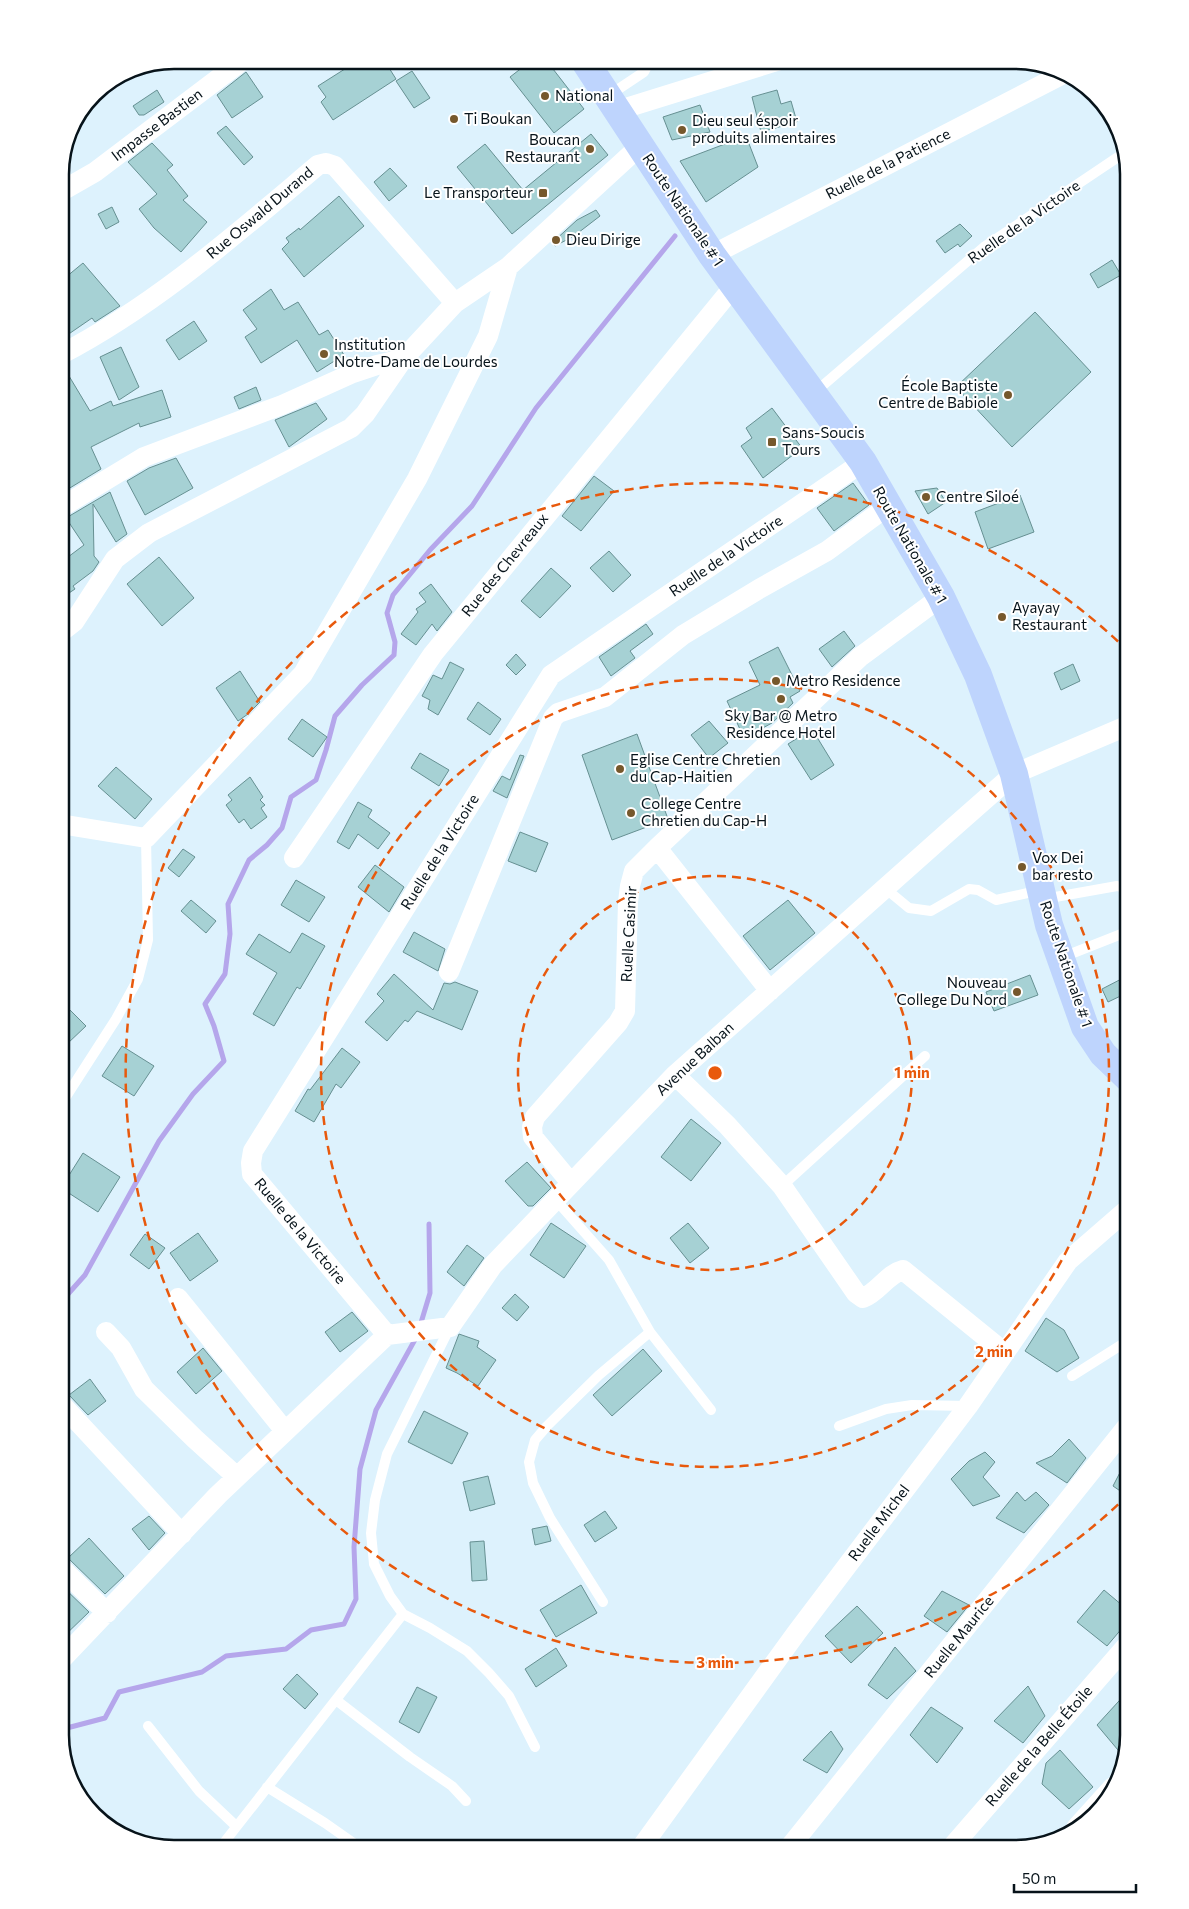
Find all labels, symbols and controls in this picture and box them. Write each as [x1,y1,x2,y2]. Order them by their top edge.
street label: Impasse Bastien [107,84,205,164]
place label: National [555,86,613,104]
marker: National [539,90,551,102]
place label: Ti Boukan [464,109,532,127]
place label: Dieu seul éspoir produits alimentaires [692,111,836,146]
marker: Ti Boukan [448,113,460,125]
marker: Dieu seul éspoir produits alimentaires [676,124,688,136]
street label: Ruelle de la Patience [822,124,953,202]
place label: Boucan Restaurant [505,130,580,165]
marker: Boucan Restaurant [584,143,596,155]
street label: Route Nationale # 1 [639,150,728,269]
street label: Rue Oswald Durand [202,162,316,262]
street label: Ruelle de la Victoire [964,176,1083,267]
place label: Le Transporteur [424,183,533,201]
marker: Le Transporteur [537,187,549,199]
place label: Dieu Dirige [566,230,641,248]
marker: Dieu Dirige [550,234,562,246]
place label: Institution Notre-Dame de Lourdes [334,335,498,370]
marker: Institution Notre-Dame de Lourdes [318,348,330,360]
place label: École Baptiste Centre de Babiole [878,375,998,411]
marker: École Baptiste Centre de Babiole [1002,389,1014,401]
place label: Sans-Soucis Tours [782,423,865,458]
marker: Sans-Soucis Tours [766,436,778,448]
street label: Route Nationale # 1 [870,483,952,606]
place label: Centre Siloé [936,487,1019,505]
marker: Centre Siloé [920,491,932,503]
street label: Rue des Chevreaux [457,509,551,620]
street label: Ruelle de la Victoire [665,511,786,600]
place label: Ayayay Restaurant [1012,598,1087,633]
marker: Ayayay Restaurant [996,611,1008,623]
place label: Metro Residence [786,671,901,689]
marker: Metro Residence [770,675,782,687]
marker: Sky Bar @ Metro Residence Hotel [775,693,787,705]
place label: Sky Bar @ Metro Residence Hotel [724,706,838,741]
place label: Eglise Centre Chretien du Cap-Haitien [630,750,781,785]
marker: Eglise Centre Chretien du Cap-Haitien [614,763,626,775]
street label: Ruelle de la Victoire [396,790,482,913]
place label: College Centre Chretien du Cap-H [641,794,767,829]
marker: College Centre Chretien du Cap-H [625,807,637,819]
place label: Vox Dei bar resto [1032,848,1093,883]
marker: Vox Dei bar resto [1016,861,1028,873]
street label: Ruelle Casimir [616,885,640,983]
street label: Route Nationale # 1 [1037,898,1097,1029]
place label: Nouveau College Du Nord [896,973,1007,1008]
marker: Nouveau College Du Nord [1011,986,1023,998]
street label: Avenue Balban [652,1018,737,1099]
text: 1 min [894,1063,930,1081]
centre of rings [706,1064,724,1082]
street label: Ruelle de la Victoire [251,1174,350,1287]
text: 2 min [975,1342,1013,1360]
street label: Ruelle Michel [844,1481,913,1564]
street label: Ruelle Maurice [920,1592,997,1681]
text: 3 min [696,1653,734,1671]
street label: Ruelle de la Belle Étoile [980,1681,1096,1809]
scale bar [1014,1862,1136,1894]
text: 50 m [1022,1869,1056,1887]

